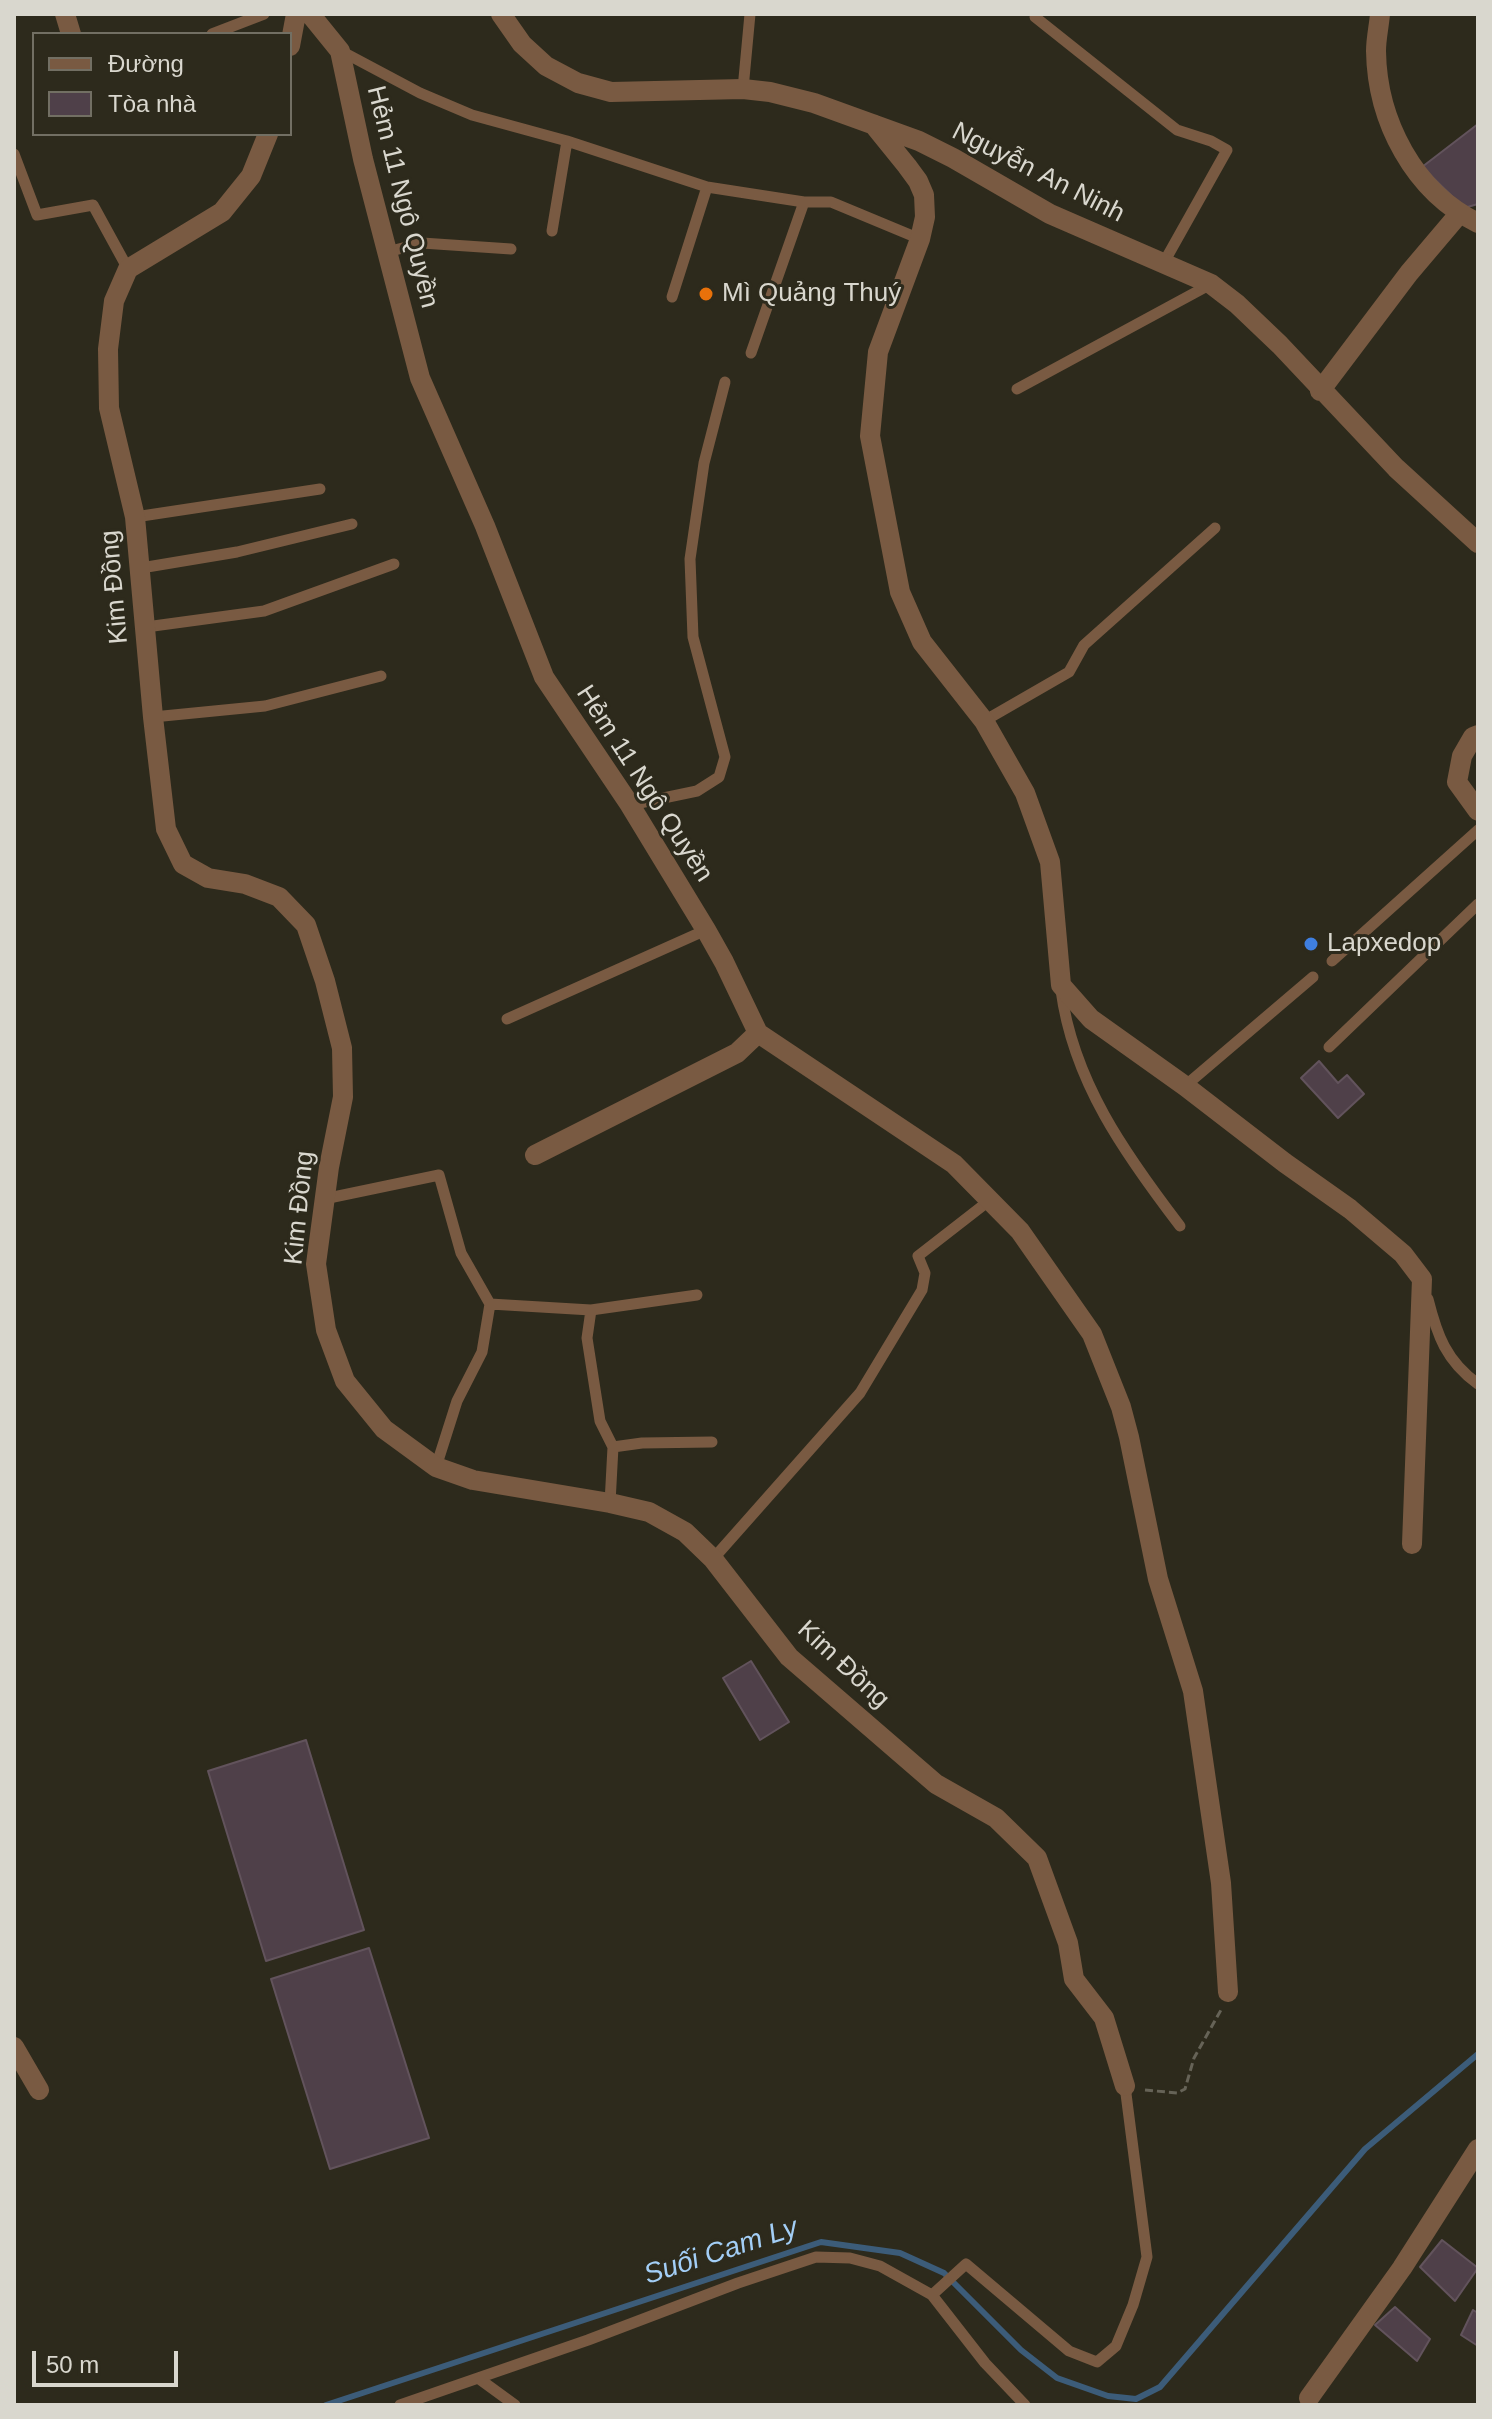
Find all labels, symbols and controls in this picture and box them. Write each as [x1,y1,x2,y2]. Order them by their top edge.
legend [32,32,292,136]
text: Đường [108,50,184,77]
street label: Hẻm 11 Ngô Quyền [359,83,445,311]
text: Tòa nhà [108,90,196,117]
street label: Nguyễn An Ninh [947,116,1129,230]
place label: Mì Quảng Thuý [722,278,901,310]
marker: Mì Quảng Thuý [697,285,715,303]
street label: Kim Đồng [94,529,136,645]
street label: Hẻm 11 Ngô Quyền [569,680,719,888]
place label: Lapxedop [1327,928,1441,960]
marker: Lapxedop [1302,935,1320,953]
street label: Kim Đồng [279,1150,321,1266]
street label: Kim Đồng [791,1615,895,1715]
water label: Suối Cam Ly [640,2211,802,2293]
scale bar [36,2335,182,2385]
text: 50 m [46,2351,99,2378]

